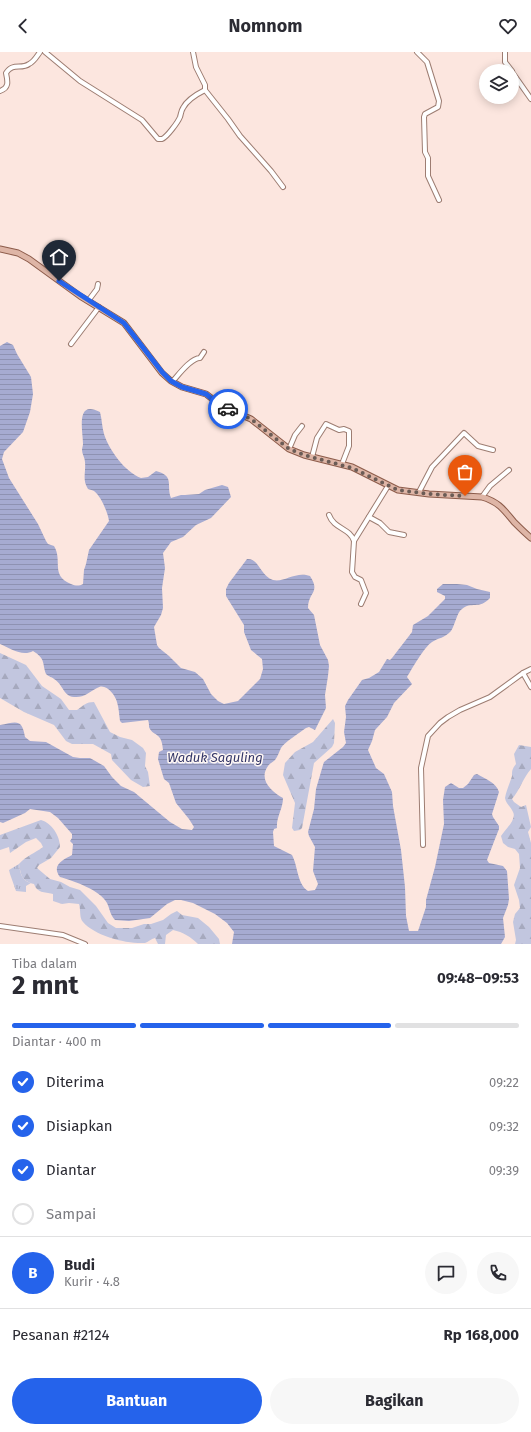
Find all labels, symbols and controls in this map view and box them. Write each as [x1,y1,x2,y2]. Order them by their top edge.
icon: back [12,15,34,37]
text: Nomnom [229,15,302,37]
icon: heart [497,15,519,37]
map controls [479,64,519,104]
button: layers [479,64,519,104]
pin [42,240,76,281]
icon: home [48,246,70,268]
courier [208,389,248,429]
icon: car [217,398,239,420]
pin [448,455,482,496]
icon: bag [454,461,476,483]
water label: Waduk Saguling [167,750,263,765]
text: Tiba dalam [12,956,77,971]
text: 09:48–09:53 [437,969,519,987]
text: 2 mnt [12,970,79,1001]
text: Diantar · 400 m [12,1034,101,1049]
icon: check [12,1071,34,1093]
text: Diterima [46,1073,104,1091]
text: 09:22 [489,1075,519,1090]
icon: check [12,1115,34,1137]
text: Disiapkan [46,1117,113,1135]
text: 09:32 [489,1119,519,1134]
icon: check [12,1159,34,1181]
text: Diantar [46,1161,96,1179]
text: 09:39 [489,1163,519,1178]
text: Sampai [46,1205,96,1223]
button: chat [425,1252,467,1294]
button: phone [477,1252,519,1294]
text: Budi [64,1256,95,1274]
text: B [28,1264,38,1282]
text: Kurir · 4.8 [64,1274,120,1289]
text: Pesanan #2124 [12,1326,109,1344]
text: Rp 168,000 [443,1326,519,1344]
button: Bantuan [12,1378,262,1424]
button: Bagikan [270,1378,519,1424]

